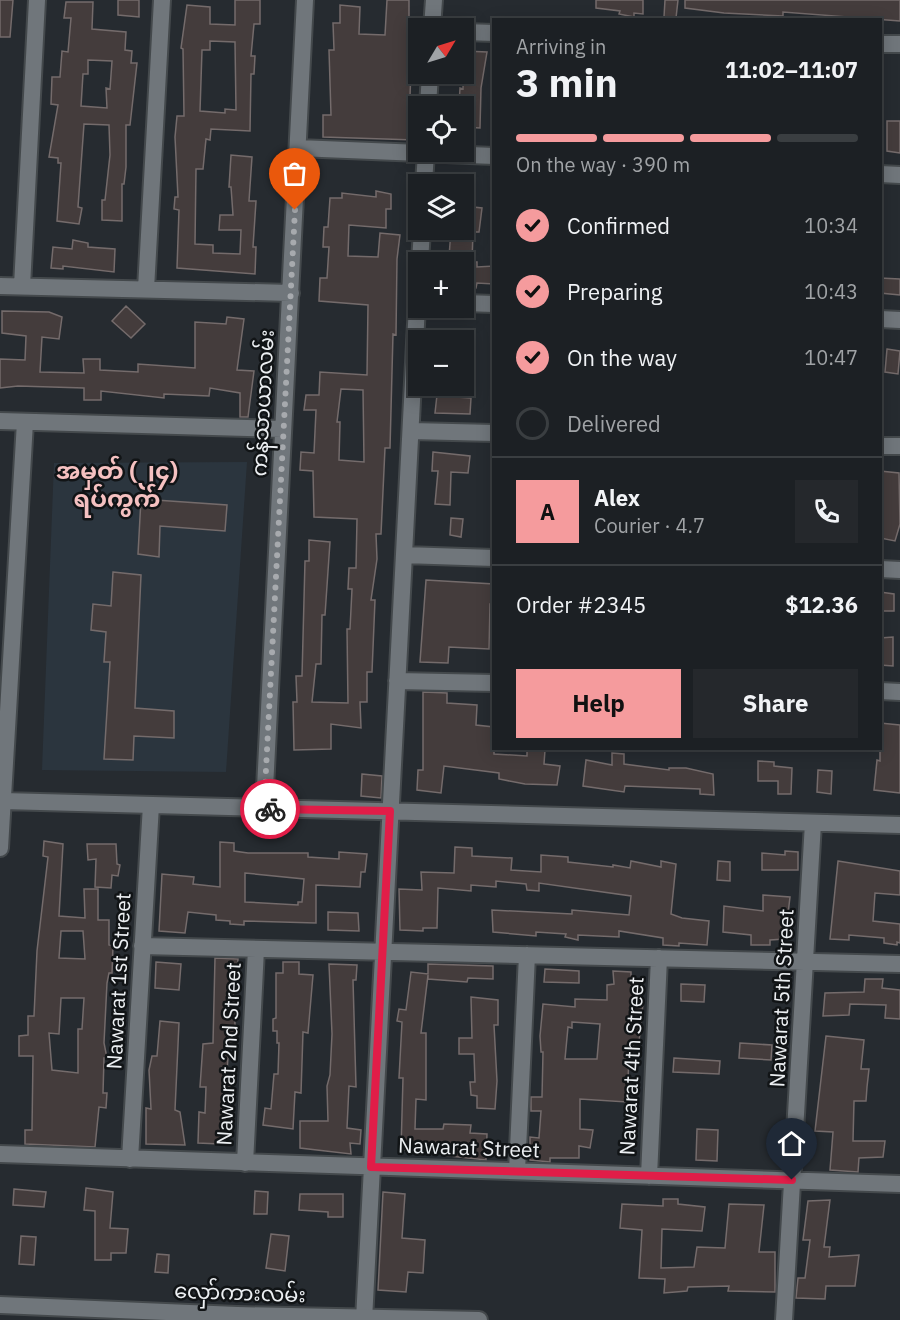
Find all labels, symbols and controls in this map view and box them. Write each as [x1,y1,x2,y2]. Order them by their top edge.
north arrow [408,18,474,84]
map controls [408,18,474,396]
text: Arriving in [516,33,606,60]
text: 11:02–11:07 [725,55,858,84]
text: 3 min [516,57,618,108]
button: locate [408,96,474,162]
pin [269,148,320,210]
text: On the way · 390 m [516,151,690,178]
icon: bag [278,157,311,190]
button: layers [408,174,474,240]
icon: check [516,209,549,242]
text: Confirmed [567,211,670,240]
text: 10:34 [804,212,858,239]
button: + [408,252,474,318]
icon: check [516,275,549,308]
text: Preparing [567,277,662,306]
text: 10:43 [804,278,858,305]
street label: ကန်သာယာလမ်း [243,329,284,477]
button: − [408,330,474,396]
icon: check [516,341,549,374]
text: On the way [567,343,677,372]
text: 10:47 [804,344,858,371]
text: Delivered [567,409,661,438]
district label: အမှတ် (၂၄) ရပ်ကွက် [56,454,178,518]
button: phone [795,480,858,543]
text: Alex [594,483,640,512]
text: A [540,497,555,526]
text: Courier · 4.7 [594,512,705,539]
text: Order #2345 [516,590,646,619]
text: $12.36 [785,590,858,619]
button: Help [516,669,681,738]
button: Share [693,669,858,738]
courier [240,779,300,839]
icon: bike [254,793,287,826]
street label: Nawarat 1st Street [99,892,137,1070]
street label: Nawarat 5th Street [762,908,800,1088]
street label: Nawarat 2nd Street [209,962,247,1146]
street label: Nawarat 4th Street [612,976,650,1156]
pin [766,1118,817,1180]
icon: home [775,1127,808,1160]
street label: Nawarat Street [398,1131,540,1163]
street label: လှော်ကားလမ်း [174,1275,306,1312]

